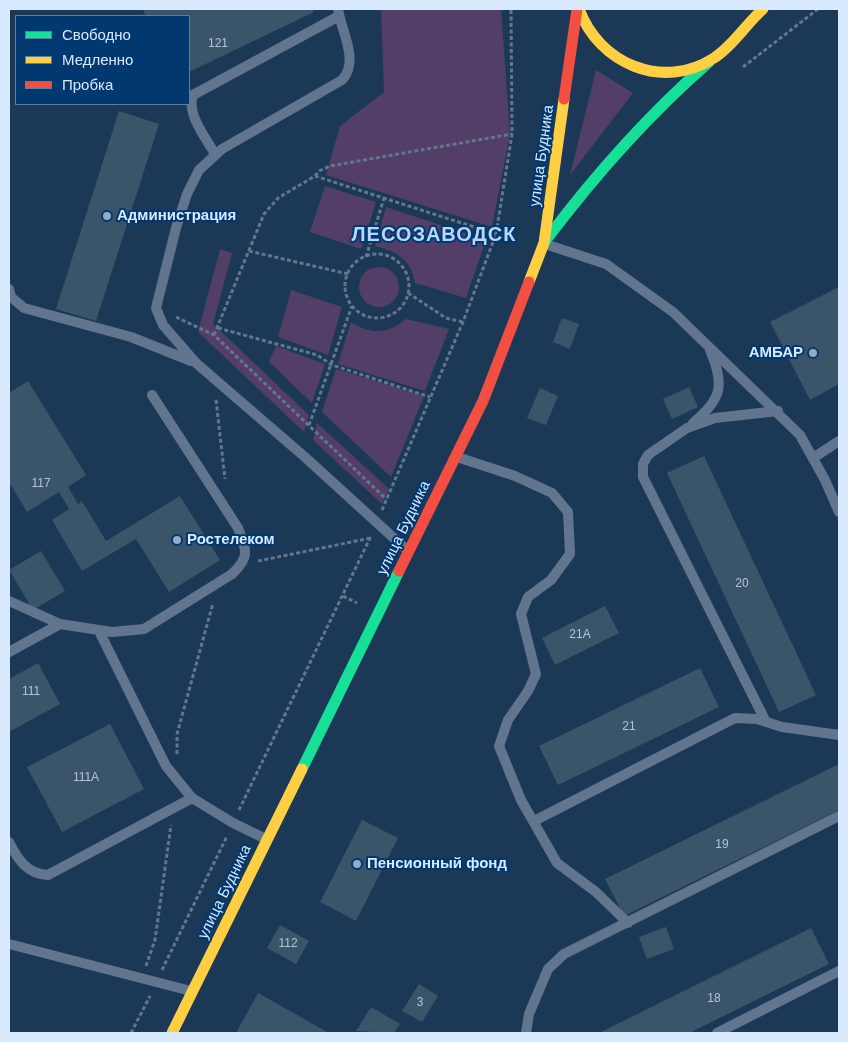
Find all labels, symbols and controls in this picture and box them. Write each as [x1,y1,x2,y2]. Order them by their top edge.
legend [15,15,190,105]
text: Свободно [62,26,131,43]
house number: 121 [208,37,228,51]
text: Медленно [62,51,133,68]
text: Пробка [62,76,113,93]
street label: улица Будника [526,104,558,208]
place label: Администрация [117,207,236,225]
marker: Администрация [101,210,113,222]
district label: ЛЕСОЗАВОДСК [350,223,518,247]
place label: АМБАР [749,344,803,362]
marker: АМБАР [807,347,819,359]
house number: 117 [31,477,51,491]
street label: улица Будника [373,478,435,578]
place label: Ростелеком [187,531,275,549]
marker: Ростелеком [171,534,183,546]
house number: 20 [735,577,749,591]
house number: 21А [569,628,591,642]
house number: 111 [22,685,40,699]
house number: 21 [622,720,636,734]
house number: 111А [73,771,99,785]
house number: 19 [715,838,729,852]
street label: улица Будника [194,842,256,942]
place label: Пенсионный фонд [367,855,507,873]
marker: Пенсионный фонд [351,858,363,870]
house number: 112 [278,937,298,951]
house number: 18 [707,992,721,1006]
house number: 3 [417,996,423,1010]

